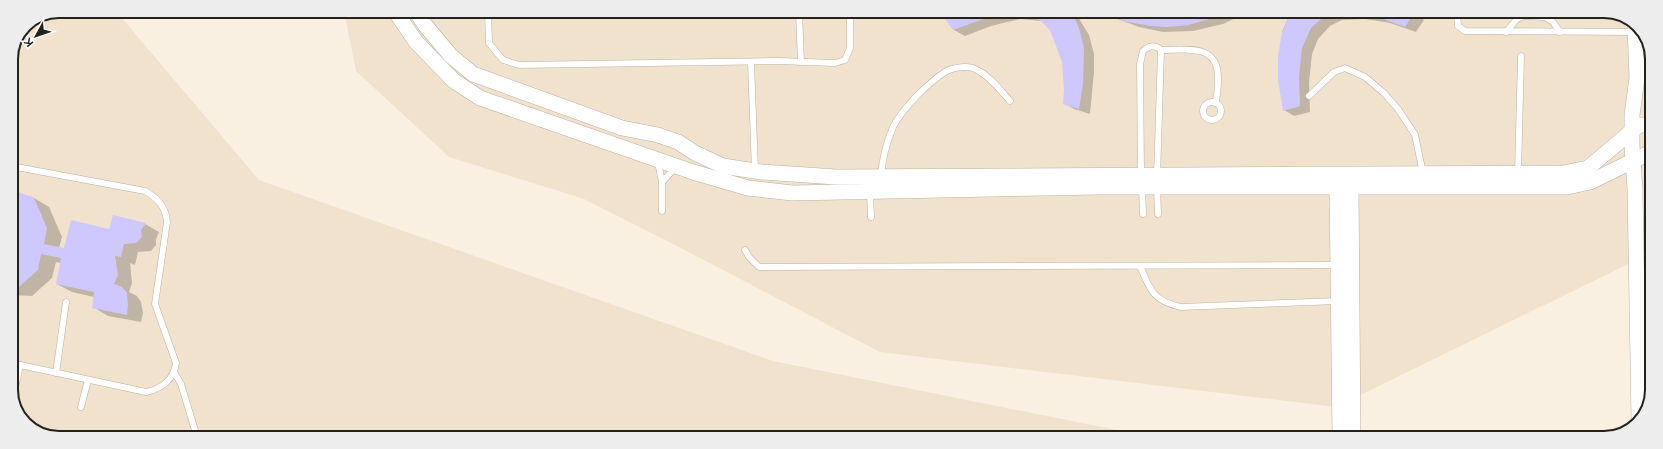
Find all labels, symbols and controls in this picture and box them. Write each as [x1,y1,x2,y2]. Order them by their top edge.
north arrow [16,16,56,56]
text: K [21,35,35,49]

